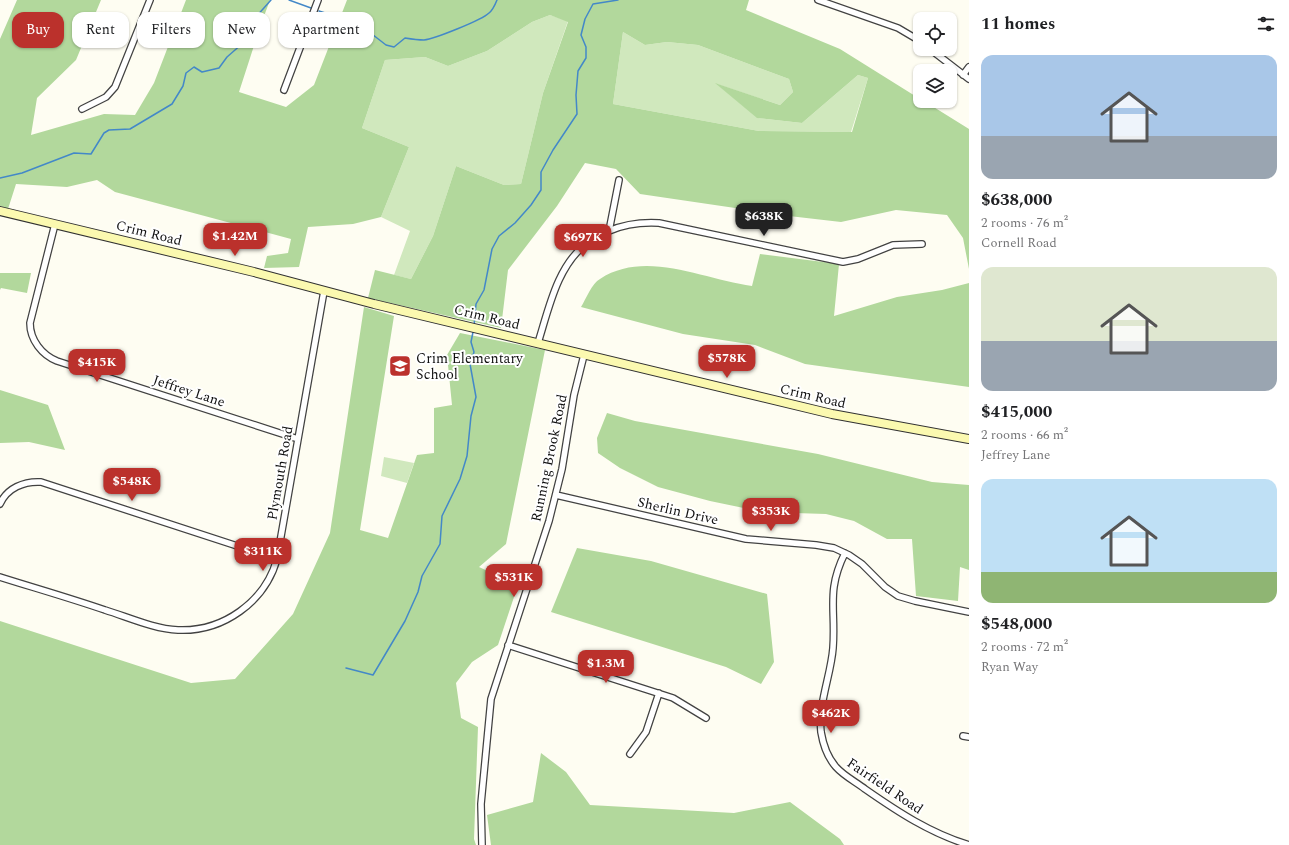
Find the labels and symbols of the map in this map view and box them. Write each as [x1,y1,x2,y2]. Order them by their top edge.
pin: $638K [736,203,792,237]
street label: Crim Road [114,215,184,251]
pin: $1.42M [202,223,268,257]
pin: $697K [555,224,611,258]
street label: Crim Road [452,299,522,335]
pin: $578K [699,345,755,379]
place label: Crim Elementary School [416,348,524,385]
pin: $415K [69,349,125,383]
school or university icon: Crim Elementary School [387,353,413,379]
street label: Jeffrey Lane [150,369,228,413]
street label: Crim Road [778,378,848,414]
street label: Running Brook Road [525,392,573,524]
street label: Plymouth Road [261,424,299,522]
pin: $548K [104,468,160,502]
street label: Sherlin Drive [636,492,721,531]
pin: $353K [743,498,799,532]
pin: $311K [235,538,291,572]
pin: $531K [486,564,542,598]
pin: $1.3M [578,650,634,684]
pin: $462K [803,700,859,734]
street label: Fairfield Road [843,753,928,819]

